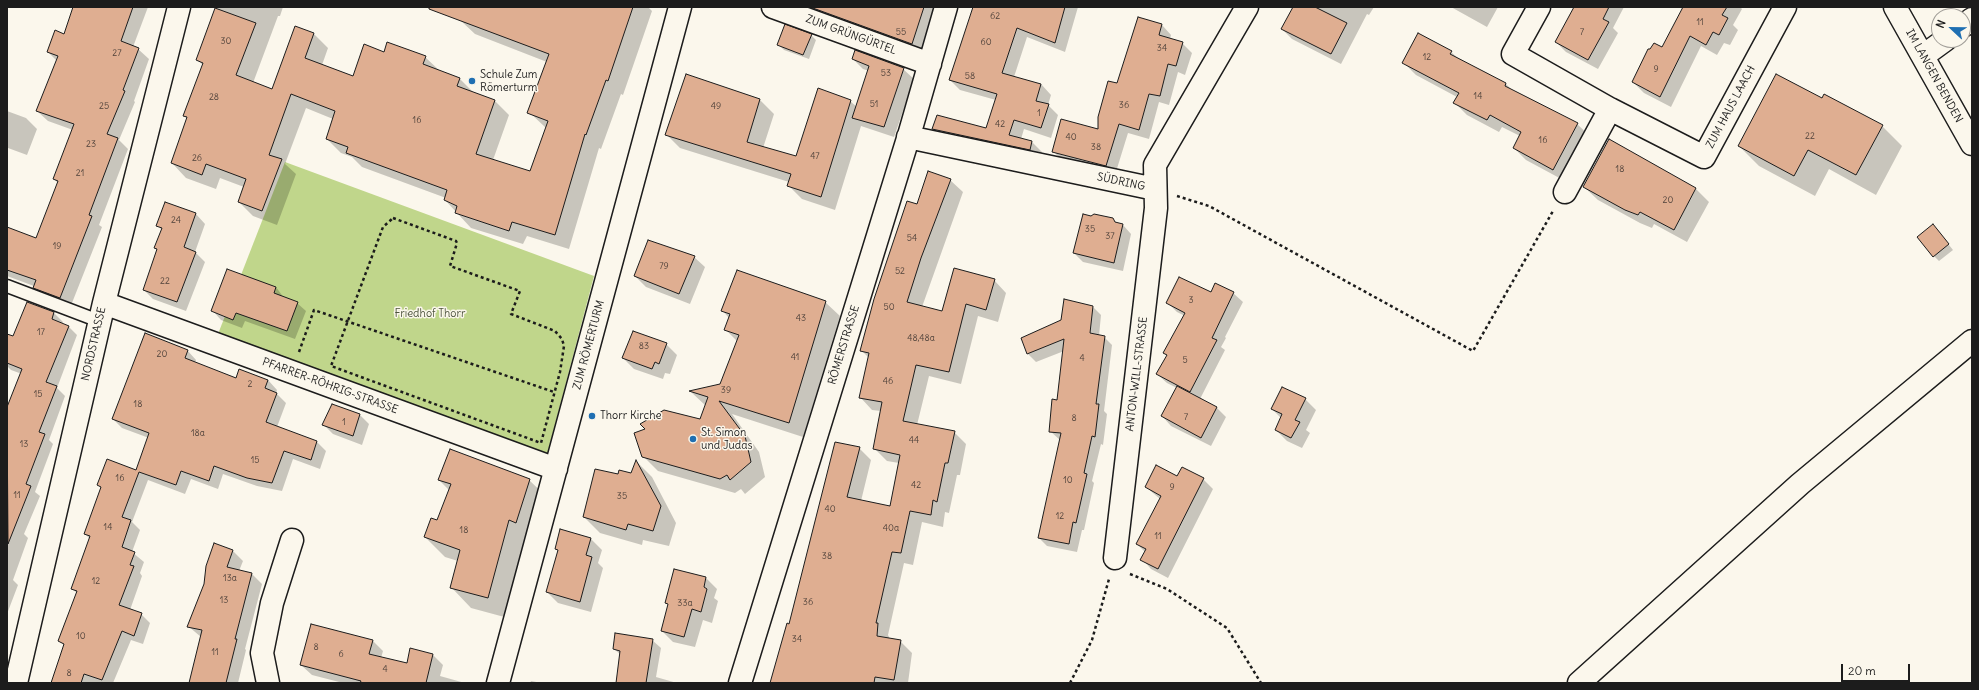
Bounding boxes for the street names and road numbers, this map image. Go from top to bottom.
street label: ZUM GRÜNGÜRTEL [804,12,898,58]
street label: IM LANGEN BENDEN [1903,27,1965,125]
street label: ZUM HAUS LAACH [1704,63,1758,151]
street label: SÜDRING [1096,170,1146,194]
street label: ZUM RÖMERTURM [571,299,607,391]
street label: RÖMERSTRASSE [826,304,862,386]
street label: NORDSTRASSE [79,306,109,382]
street label: ANTON-WILL-STRASSE [1123,316,1151,432]
street label: PFARRER-RÖHRIG-STRASSE [260,355,400,417]

